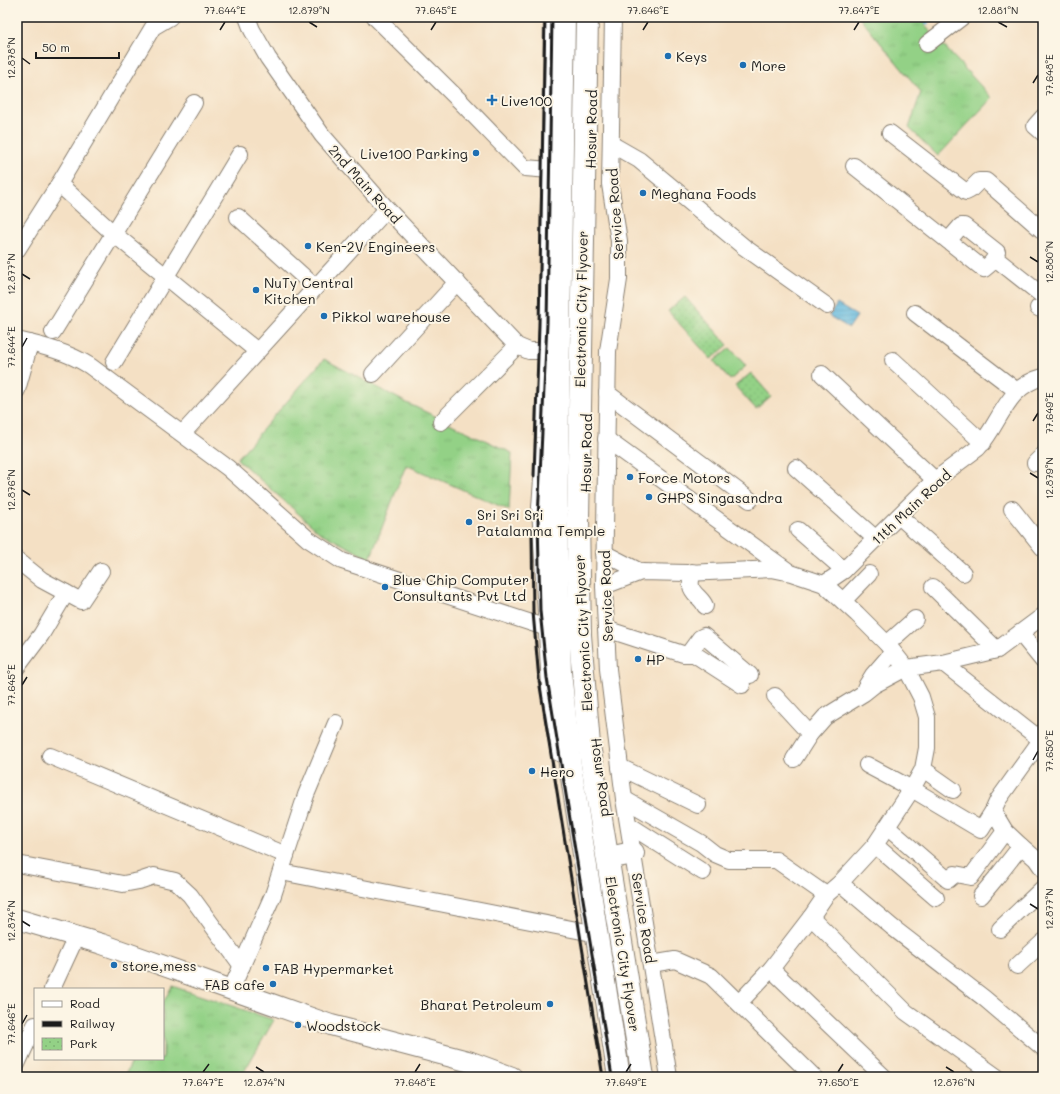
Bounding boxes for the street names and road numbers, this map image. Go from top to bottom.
street label: Hosur Road [581,89,601,169]
street label: 2nd Main Road [324,140,406,228]
street label: Service Road [602,168,628,260]
street label: Electronic City Flyover [570,230,592,388]
street label: Hosur Road [576,413,596,493]
street label: 11th Main Road [867,465,955,549]
street label: Service Road [595,550,617,642]
street label: Electronic City Flyover [569,554,597,712]
street label: Hosur Road [587,736,617,818]
street label: Service Road [627,871,661,965]
street label: Electronic City Flyover [601,875,645,1033]

